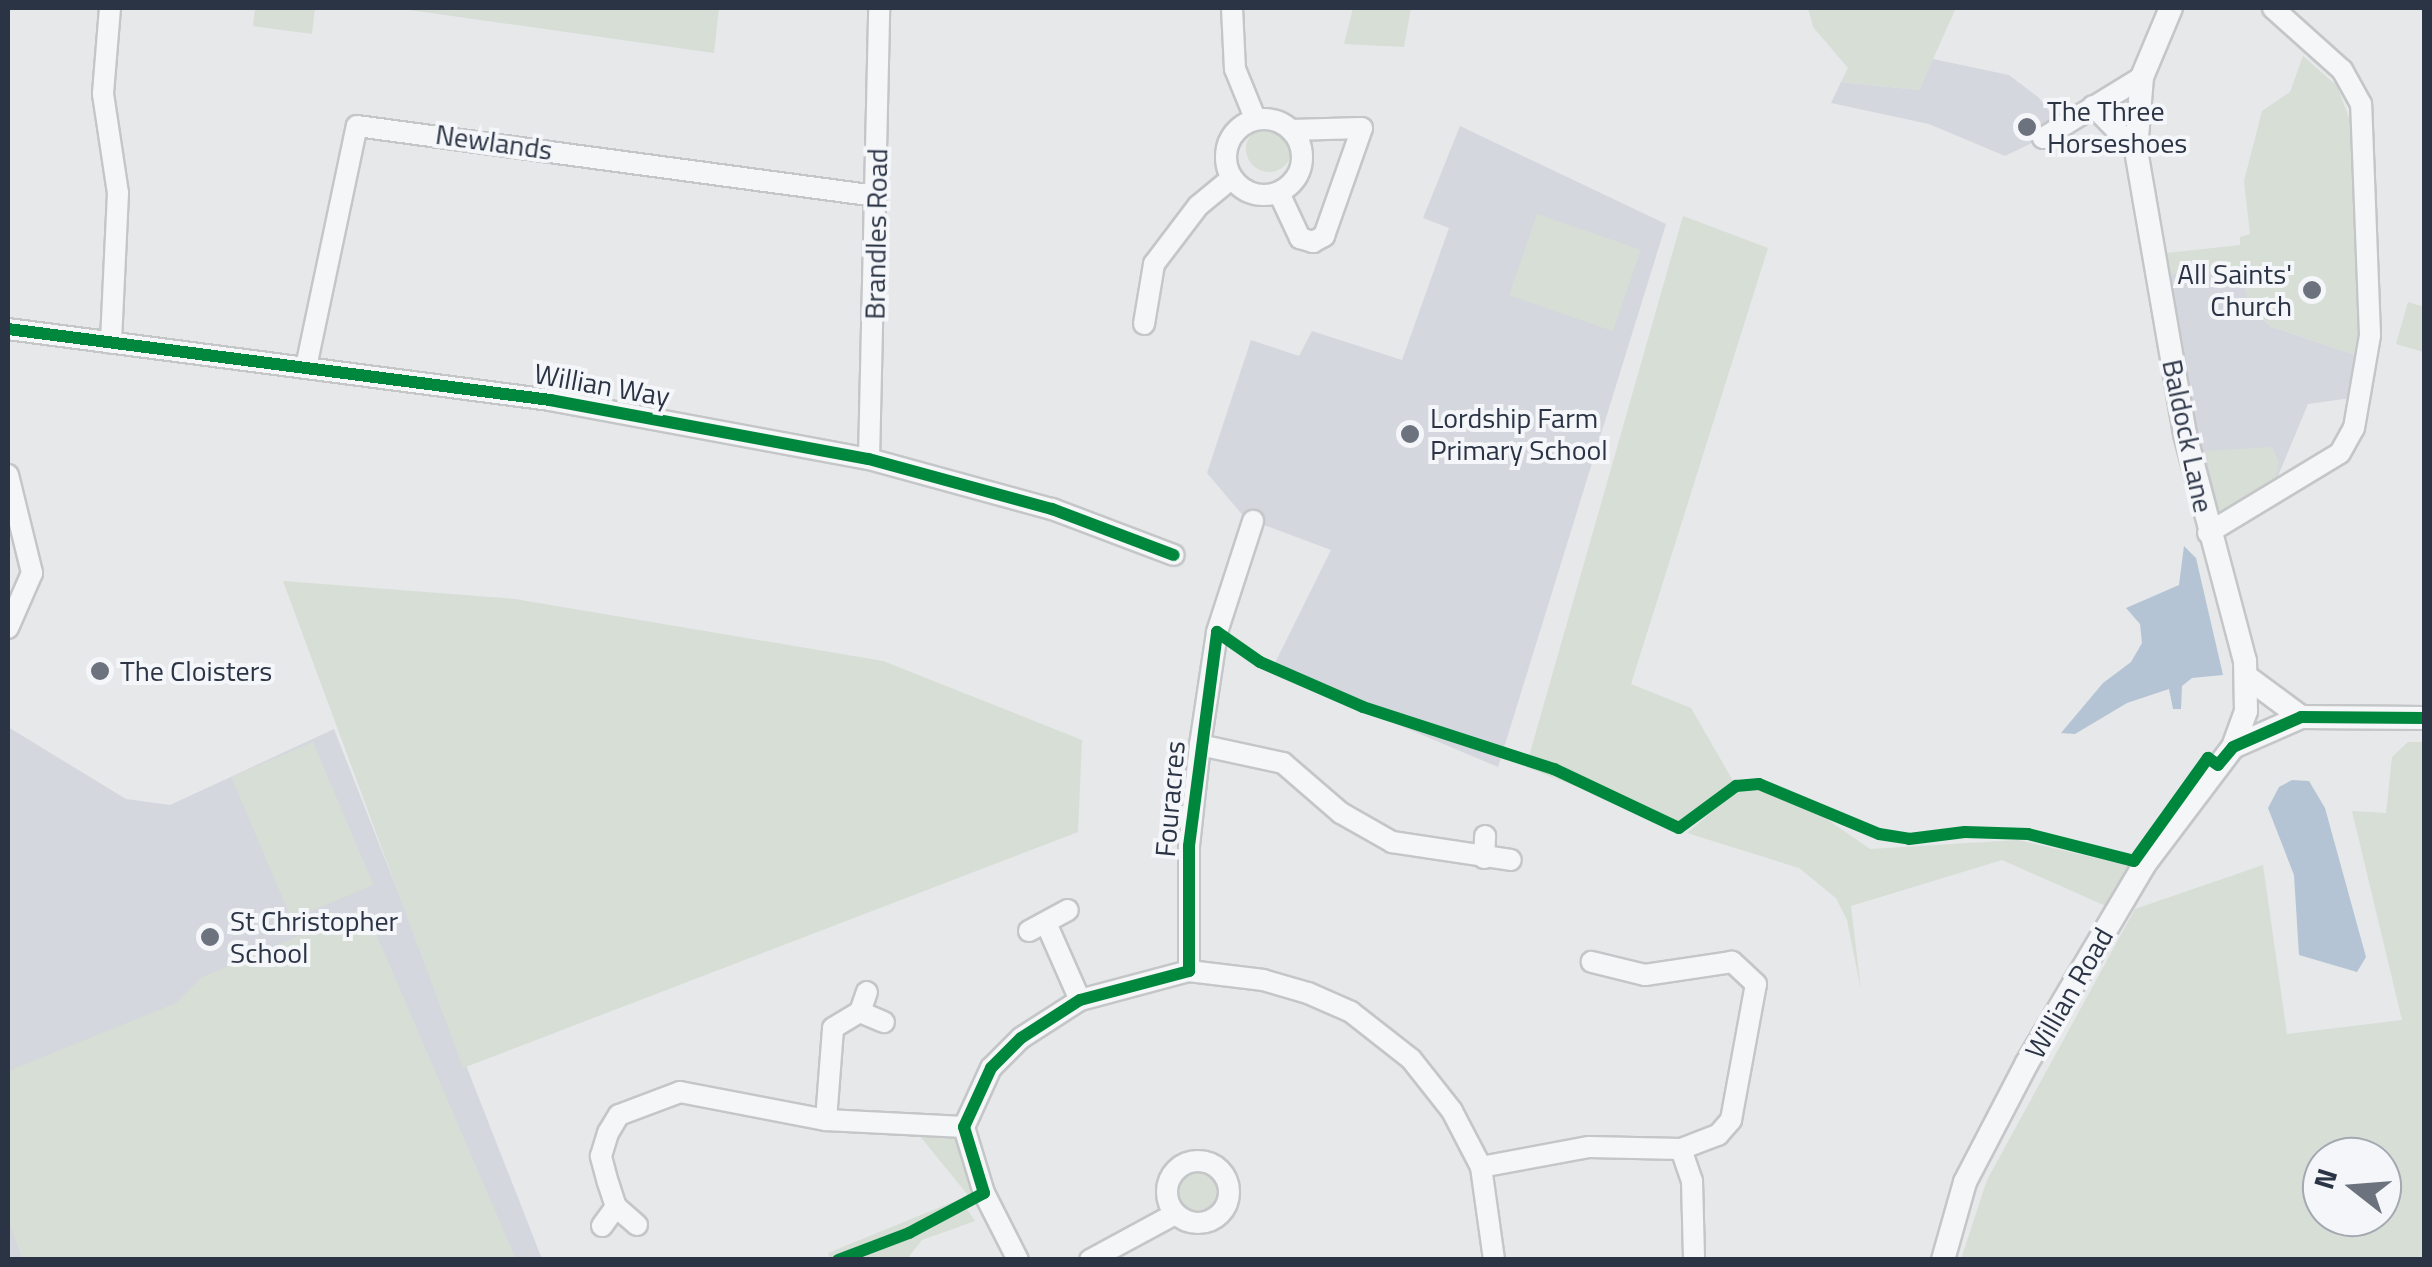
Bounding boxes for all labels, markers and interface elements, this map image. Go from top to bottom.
place label: The Three Horseshoes [2047,94,2187,160]
marker: The Three Horseshoes [2016,116,2038,138]
street label: Newlands [433,117,555,167]
street label: Brandles Road [858,148,894,320]
place label: All Saints' Church [2177,257,2292,323]
marker: All Saints' Church [2301,279,2323,301]
street label: Baldock Lane [2155,356,2221,516]
street label: Willian Way [532,357,672,413]
place label: Lordship Farm Primary School [1430,401,1608,467]
marker: Lordship Farm Primary School [1399,423,1421,445]
place label: The Cloisters [120,654,272,688]
marker: The Cloisters [89,660,111,682]
street label: Fouracres [1148,740,1192,858]
place label: St Christopher School [230,904,398,970]
street label: Willian Road [2018,921,2120,1065]
marker: St Christopher School [199,926,221,948]
north arrow [2302,1137,2402,1237]
text: N [2301,1163,2348,1194]

